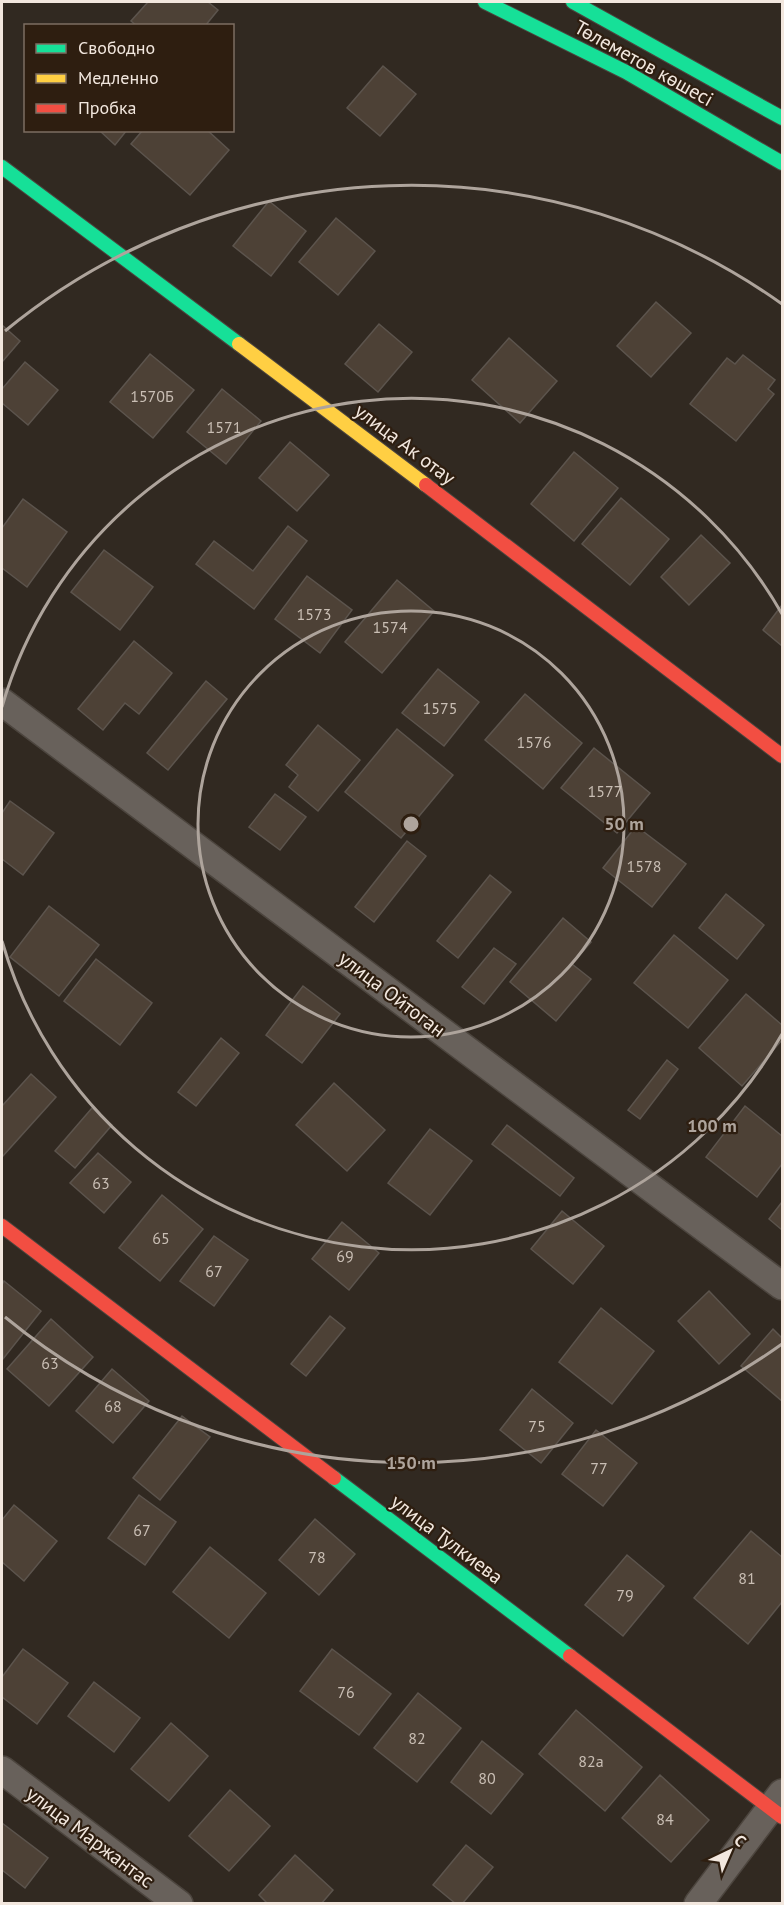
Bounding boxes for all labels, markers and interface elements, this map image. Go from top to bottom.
street label: Төлеметов көшесі [570,14,718,112]
legend [24,24,234,132]
text: Свободно [78,36,155,59]
text: Медленно [78,66,159,89]
text: Пробка [78,96,136,119]
house number: 1570Б [130,386,174,406]
street label: улица Ак отау [349,398,461,491]
house number: 1571 [207,417,241,437]
house number: 1573 [297,604,331,624]
house number: 1574 [373,617,408,637]
house number: 1575 [423,698,457,718]
house number: 1576 [517,732,551,752]
house number: 1577 [588,781,622,801]
text: 50 m [604,812,644,835]
centre of rings [401,814,421,834]
house number: 1578 [627,856,661,876]
street label: улица Ойтоган [333,945,451,1043]
text: 100 m [687,1114,737,1137]
house number: 63 [92,1173,110,1193]
house number: 65 [152,1228,170,1248]
house number: 69 [336,1246,354,1266]
house number: 67 [205,1261,223,1281]
house number: 63 [41,1353,59,1373]
house number: 68 [104,1396,122,1416]
house number: 75 [528,1416,546,1436]
text: 150 m [386,1451,436,1474]
house number: 77 [590,1458,608,1478]
street label: улица Тулкиева [386,1488,508,1590]
house number: 67 [133,1520,151,1540]
house number: 78 [308,1547,326,1567]
house number: 81 [738,1568,756,1588]
house number: 79 [616,1585,634,1605]
house number: 76 [337,1682,355,1702]
house number: 82 [408,1728,426,1748]
house number: 82а [578,1751,604,1771]
house number: 80 [478,1768,496,1788]
street label: улица Маржантас [21,1780,159,1894]
house number: 84 [656,1809,674,1829]
north arrow [700,1821,760,1881]
text: С [730,1830,751,1851]

